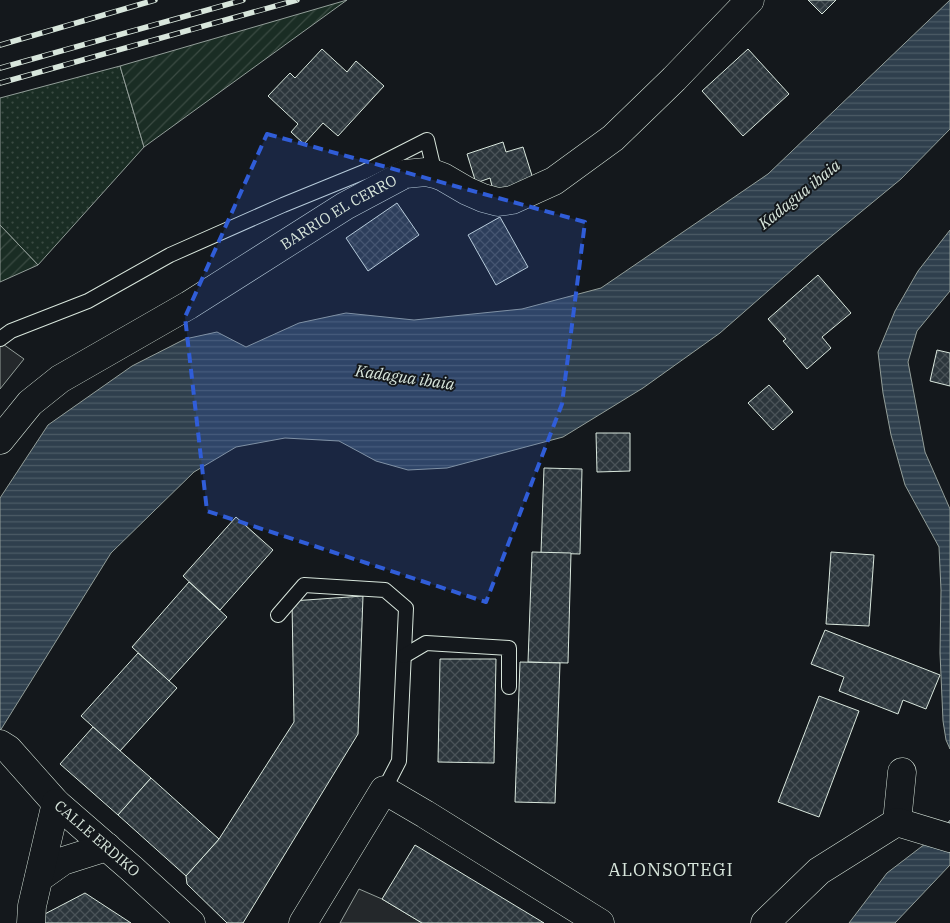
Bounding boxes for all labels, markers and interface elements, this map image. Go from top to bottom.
water label: Kadagua ibaia [753,155,844,234]
street label: BARRIO EL CERRO [277,170,400,254]
water label: Kadagua ibaia [353,360,456,394]
street label: CALLE ERDIKO [51,796,144,881]
district label: ALONSOTEGI [608,858,734,881]

